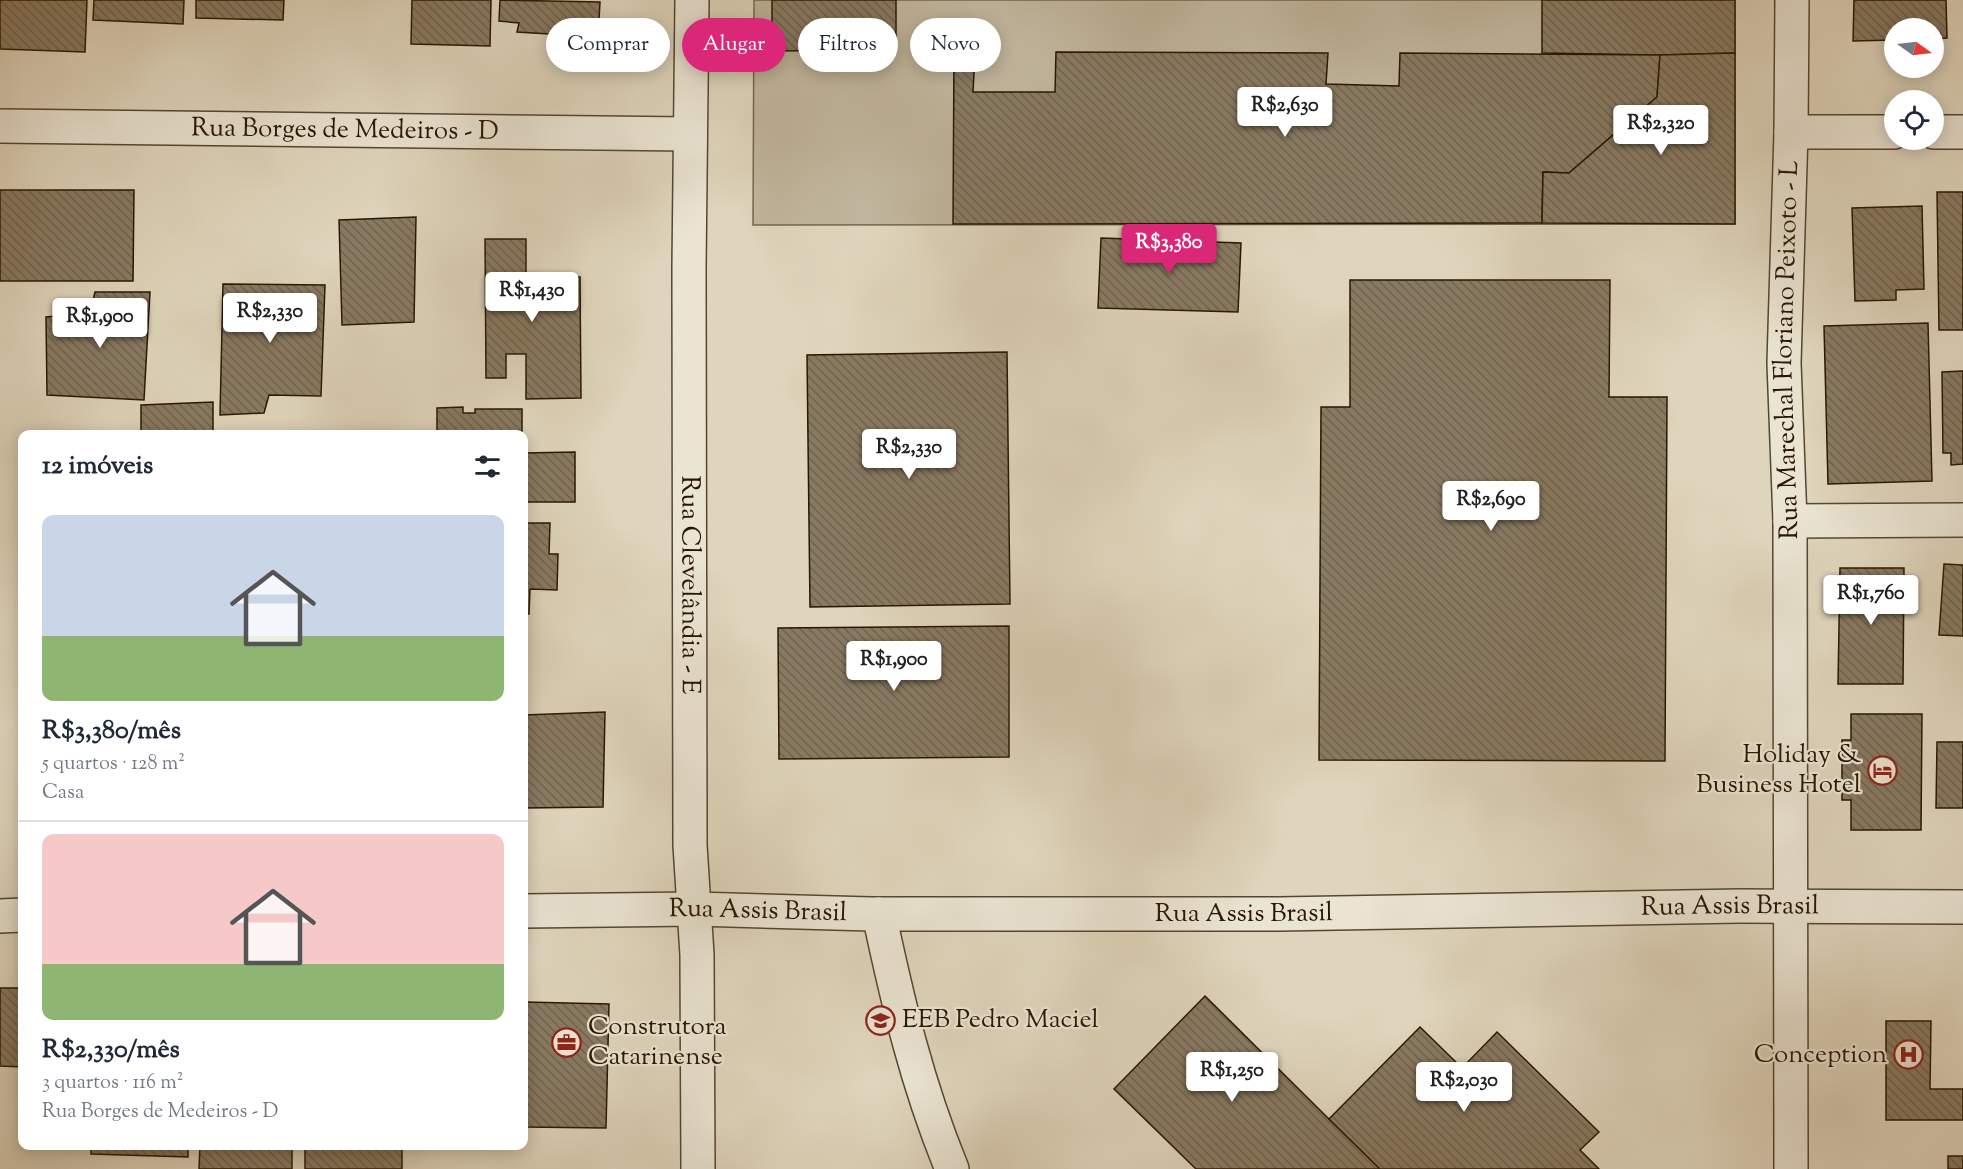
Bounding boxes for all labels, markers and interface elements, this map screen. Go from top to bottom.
chip: Comprar [546,18,670,72]
chip: Alugar [682,18,786,72]
chip: Filtros [798,18,898,72]
chip: Novo [910,18,1001,72]
north arrow [1884,18,1944,78]
map controls [1884,18,1944,150]
pin: R$2,630 [1230,87,1340,138]
button: locate [1884,90,1944,150]
text: R$2,630 [1251,92,1319,121]
pin: R$2,320 [1606,105,1716,156]
street label: Rua Borges de Medeiros - D [191,110,499,150]
text: R$2,320 [1627,110,1695,139]
street label: Rua Marechal Floriano Peixoto - L [1765,160,1809,540]
pin: R$3,380 [1114,224,1224,275]
text: R$3,380 [1136,229,1202,258]
pin: R$1,430 [477,272,587,323]
text: R$1,430 [499,277,565,306]
pin: R$2,330 [215,293,325,344]
pin: R$1,900 [45,298,155,349]
text: R$2,330 [237,298,303,327]
text: R$1,900 [66,303,134,332]
pin: R$2,330 [854,429,964,480]
text: R$2,330 [876,434,942,463]
text: 12 imóveis [42,448,153,485]
icon: filters [471,450,504,483]
street label: Rua Clevelândia - E [671,475,708,695]
pin: R$2,690 [1436,481,1546,532]
text: R$2,690 [1456,486,1526,515]
icon: home [219,554,327,662]
pin: R$1,760 [1816,575,1926,626]
text: R$1,760 [1837,580,1905,609]
pin: R$1,900 [839,641,949,692]
text: R$1,900 [860,646,928,675]
text: R$3,380/mês [42,713,181,750]
place label: Holiday & Business Hotel [1696,737,1861,804]
text: 5 quartos · 128 m² [42,750,185,779]
hotel icon: Holiday & Business Hotel [1866,754,1898,786]
text: Casa [42,779,84,808]
icon: home [219,873,327,981]
street label: Rua Assis Brasil [1640,888,1819,926]
street label: Rua Assis Brasil [669,890,848,932]
street label: Rua Assis Brasil [1155,895,1333,933]
place label: EEB Pedro Maciel [902,1002,1099,1039]
school or university icon: EEB Pedro Maciel [865,1004,897,1036]
place label: Construtora Catarinense [588,1009,727,1076]
office icon: Construtora Catarinense [551,1026,583,1058]
text: R$2,330/mês [42,1032,180,1069]
place label: Conception [1754,1037,1887,1074]
hospital icon: Conception [1892,1039,1924,1071]
pin: R$1,250 [1177,1052,1287,1103]
text: R$1,250 [1200,1057,1264,1086]
pin: R$2,030 [1409,1062,1519,1113]
text: R$2,030 [1430,1067,1498,1096]
text: 3 quartos · 116 m² [42,1069,184,1098]
text: Rua Borges de Medeiros - D [42,1098,278,1127]

